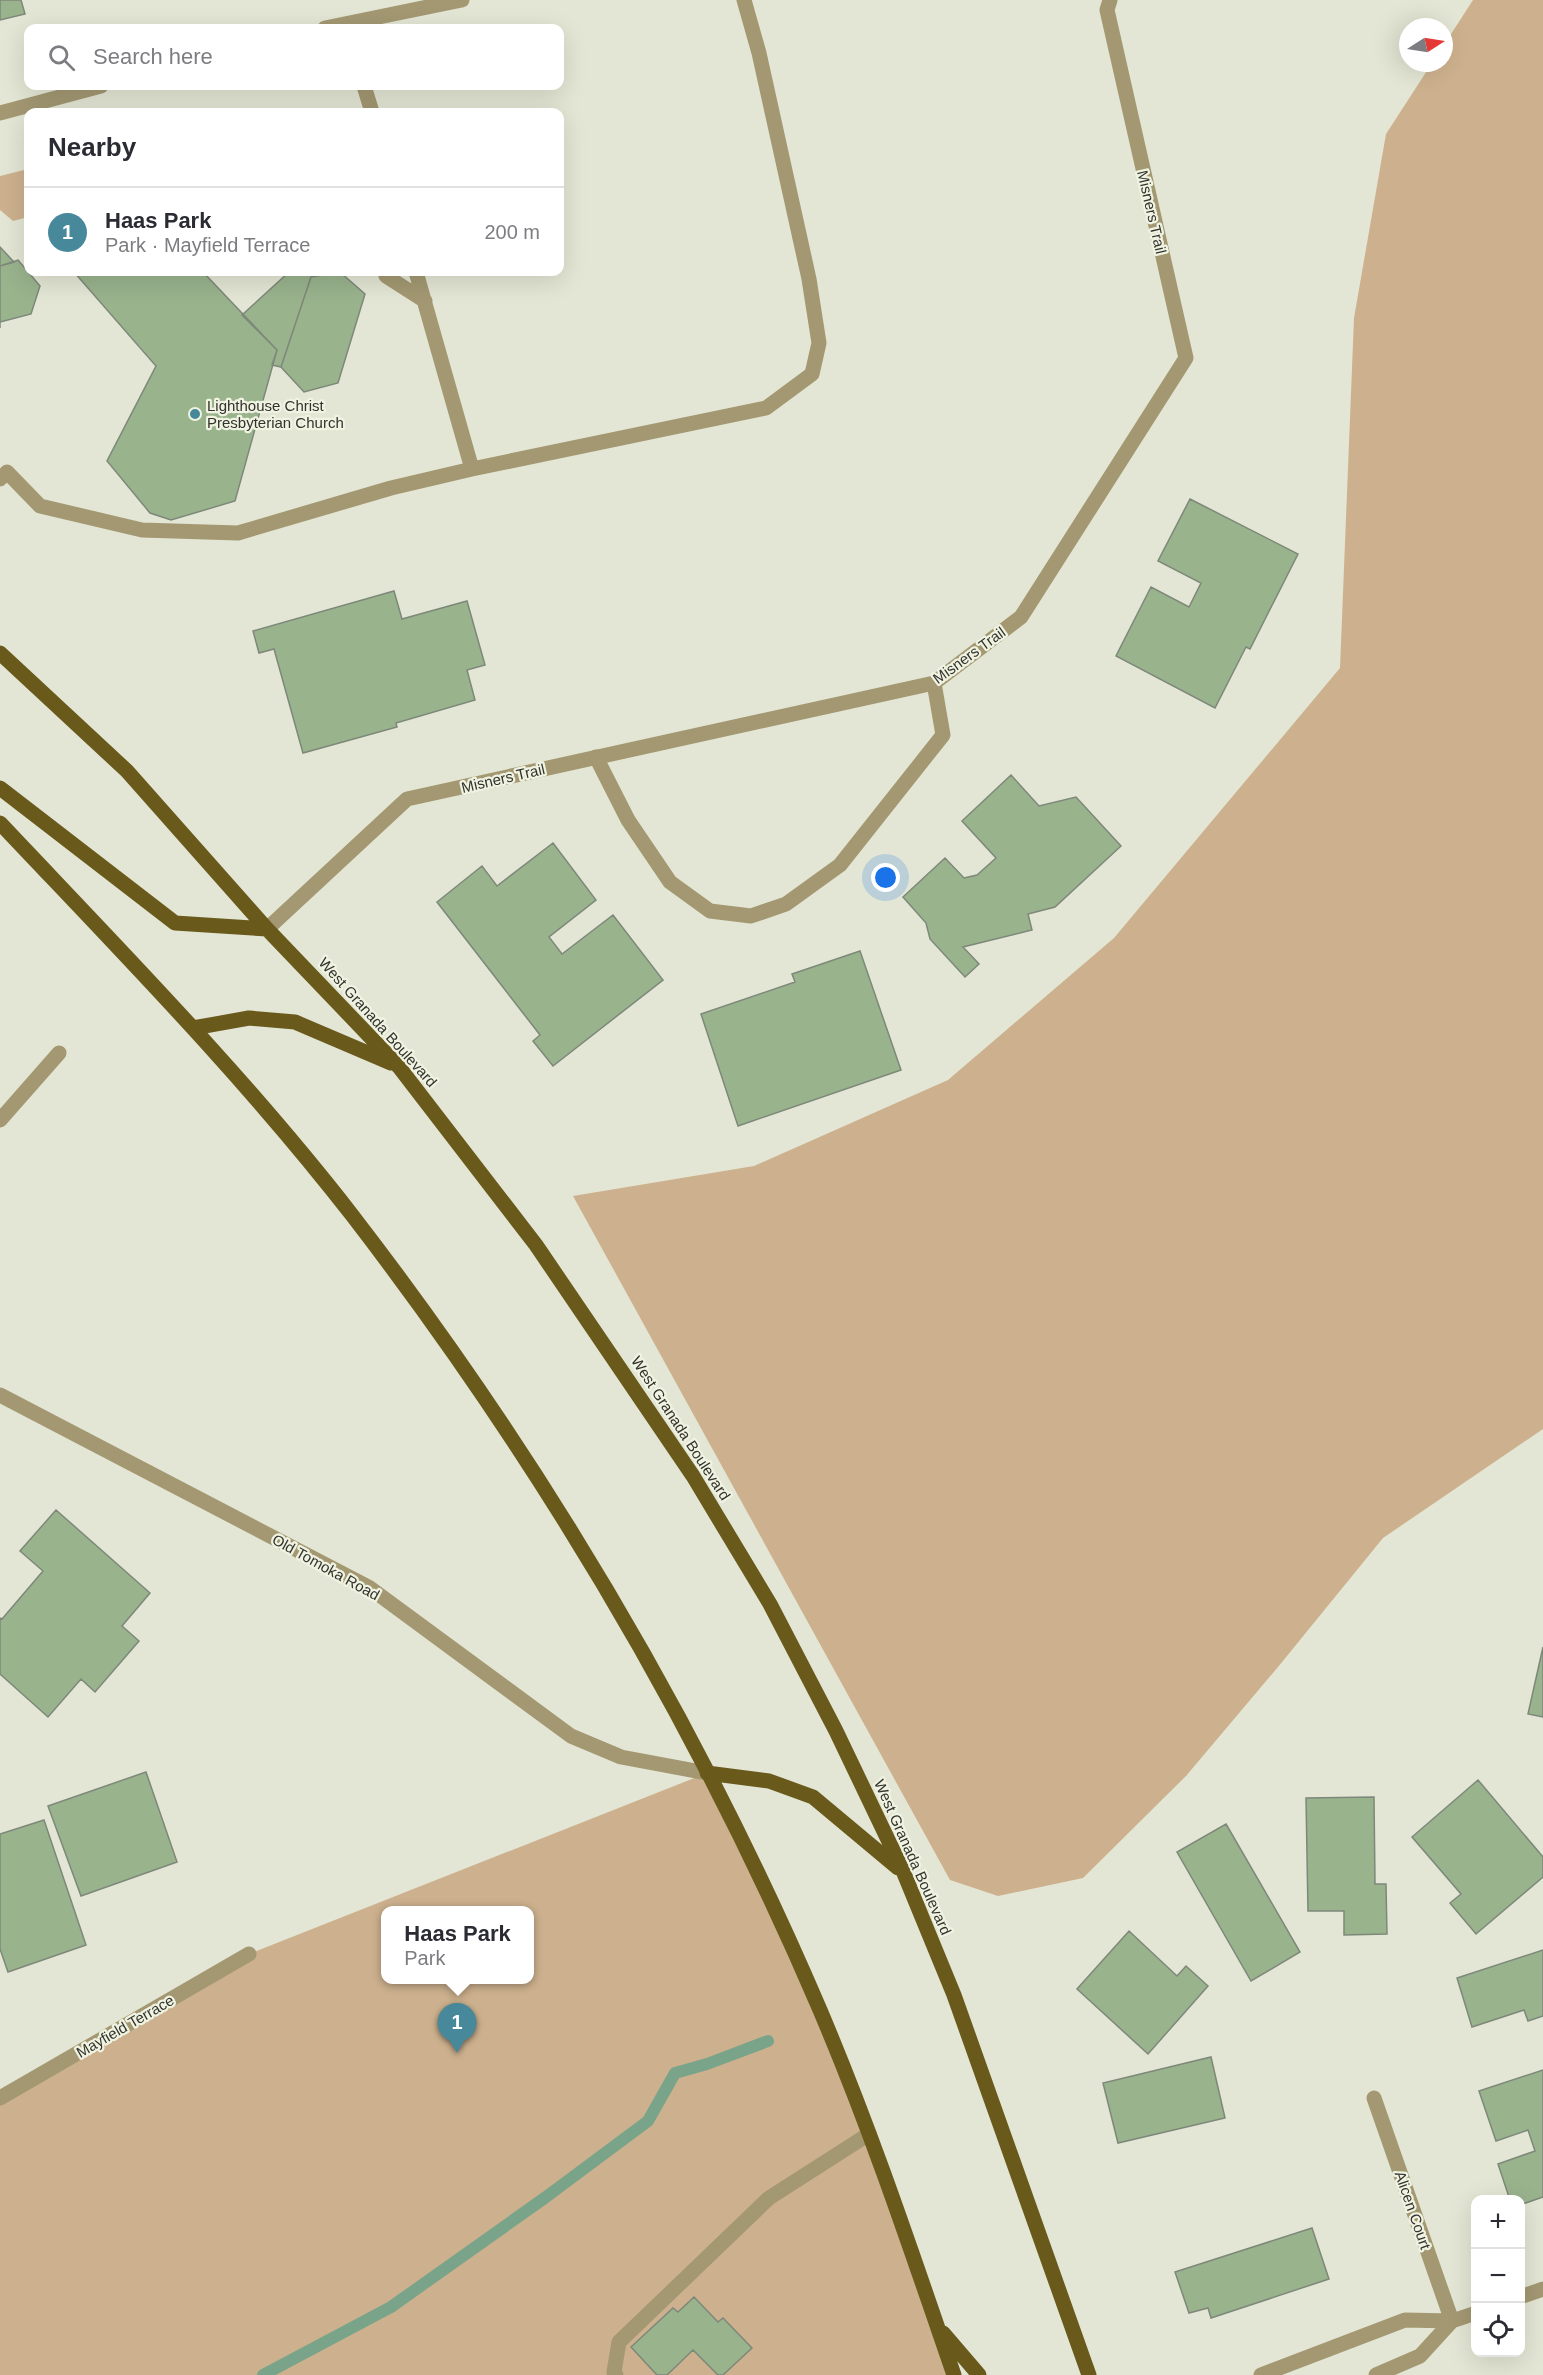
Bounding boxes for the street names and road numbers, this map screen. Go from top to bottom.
street label: Misners Trail [1134,169,1170,255]
street label: Misners Trail [930,623,1008,687]
street label: Misners Trail [460,760,546,796]
street label: West Granada Boulevard [315,954,441,1090]
street label: West Granada Boulevard [628,1353,734,1503]
street label: Old Tomoka Road [269,1531,383,1603]
street label: West Granada Boulevard [871,1777,955,1937]
street label: Mayfield Terrace [73,1991,177,2061]
street label: Alicen Court [1392,2169,1435,2252]

